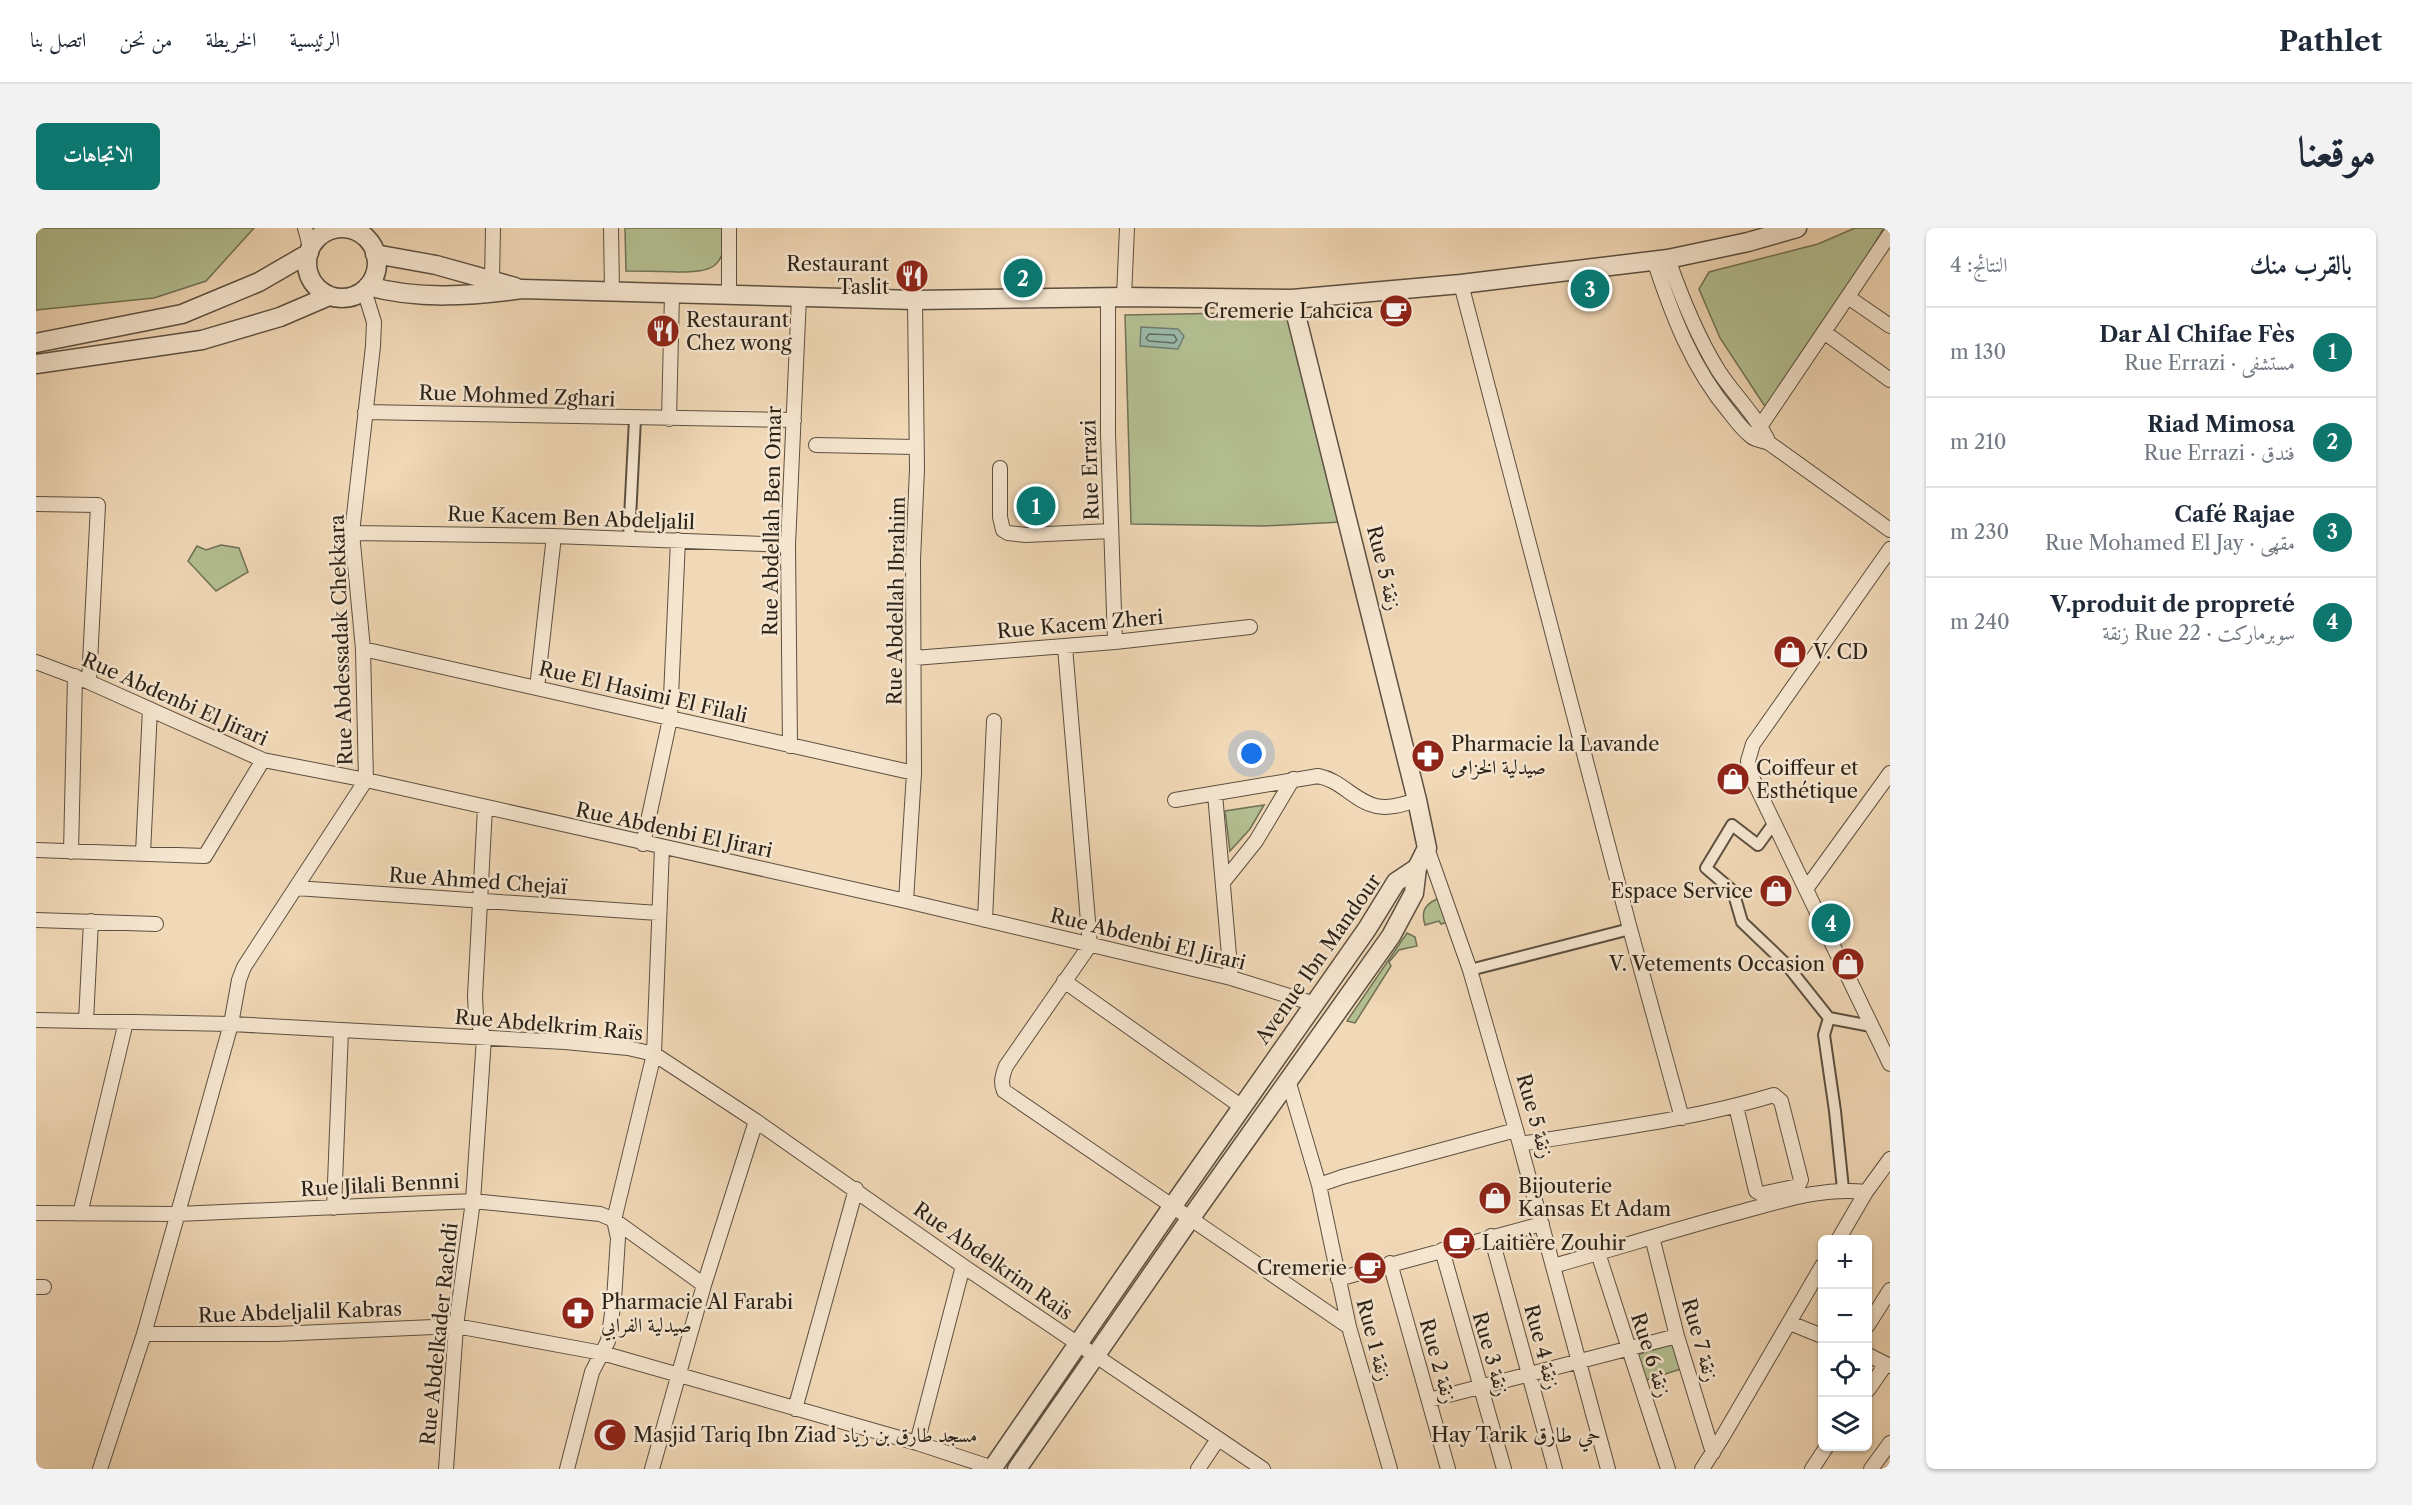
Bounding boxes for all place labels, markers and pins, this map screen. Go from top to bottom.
place label: Restaurant Taslit [786,252,889,299]
pin: 2 [1004,256,1042,300]
restaurant icon: Restaurant Taslit [894,258,930,294]
pin: 3 [1570,266,1610,312]
cafe icon: Cremerie Lahcica [1378,293,1414,329]
place label: Cremerie Lahcica [1204,299,1373,323]
place label: Restaurant Chez wong [686,308,792,355]
restaurant icon: Restaurant Chez wong [645,313,681,349]
pin: 1 [1016,484,1056,528]
shop icon: V. CD [1772,634,1808,670]
place label: V. CD [1812,640,1868,664]
place label: Pharmacie la Lavande صيدلية الخزامى [1451,732,1659,780]
pharmacy icon: Pharmacie la Lavande صيدلية الخزامى [1410,738,1446,774]
place label: Coiffeur et Esthétique [1756,756,1858,803]
shop icon: Coiffeur et Esthétique [1715,761,1751,797]
shop icon: Espace Service [1758,873,1794,909]
place label: Espace Service [1610,879,1753,903]
pin: 4 [1812,900,1850,946]
shop icon: V. Vetements Occasion [1830,946,1866,982]
place label: V. Vetements Occasion [1608,952,1825,976]
place label: Bijouterie Kansas Et Adam [1518,1174,1672,1221]
shop icon: Bijouterie Kansas Et Adam [1477,1180,1513,1216]
cafe icon: Laitière Zouhir [1441,1225,1477,1261]
place label: Laitière Zouhir [1482,1231,1626,1255]
cafe icon: Cremerie [1352,1250,1388,1286]
place label: Cremerie [1257,1256,1347,1280]
place label: Pharmacie Al Farabi صيدلية الفرابي [601,1290,793,1341]
pharmacy icon: Pharmacie Al Farabi صيدلية الفرابي [560,1295,596,1331]
mosque icon: Masjid Tariq Ibn Ziad مسجد طارق بن زياد [592,1417,628,1453]
place label: Masjid Tariq Ibn Ziad مسجد طارق بن زياد [633,1423,977,1448]

